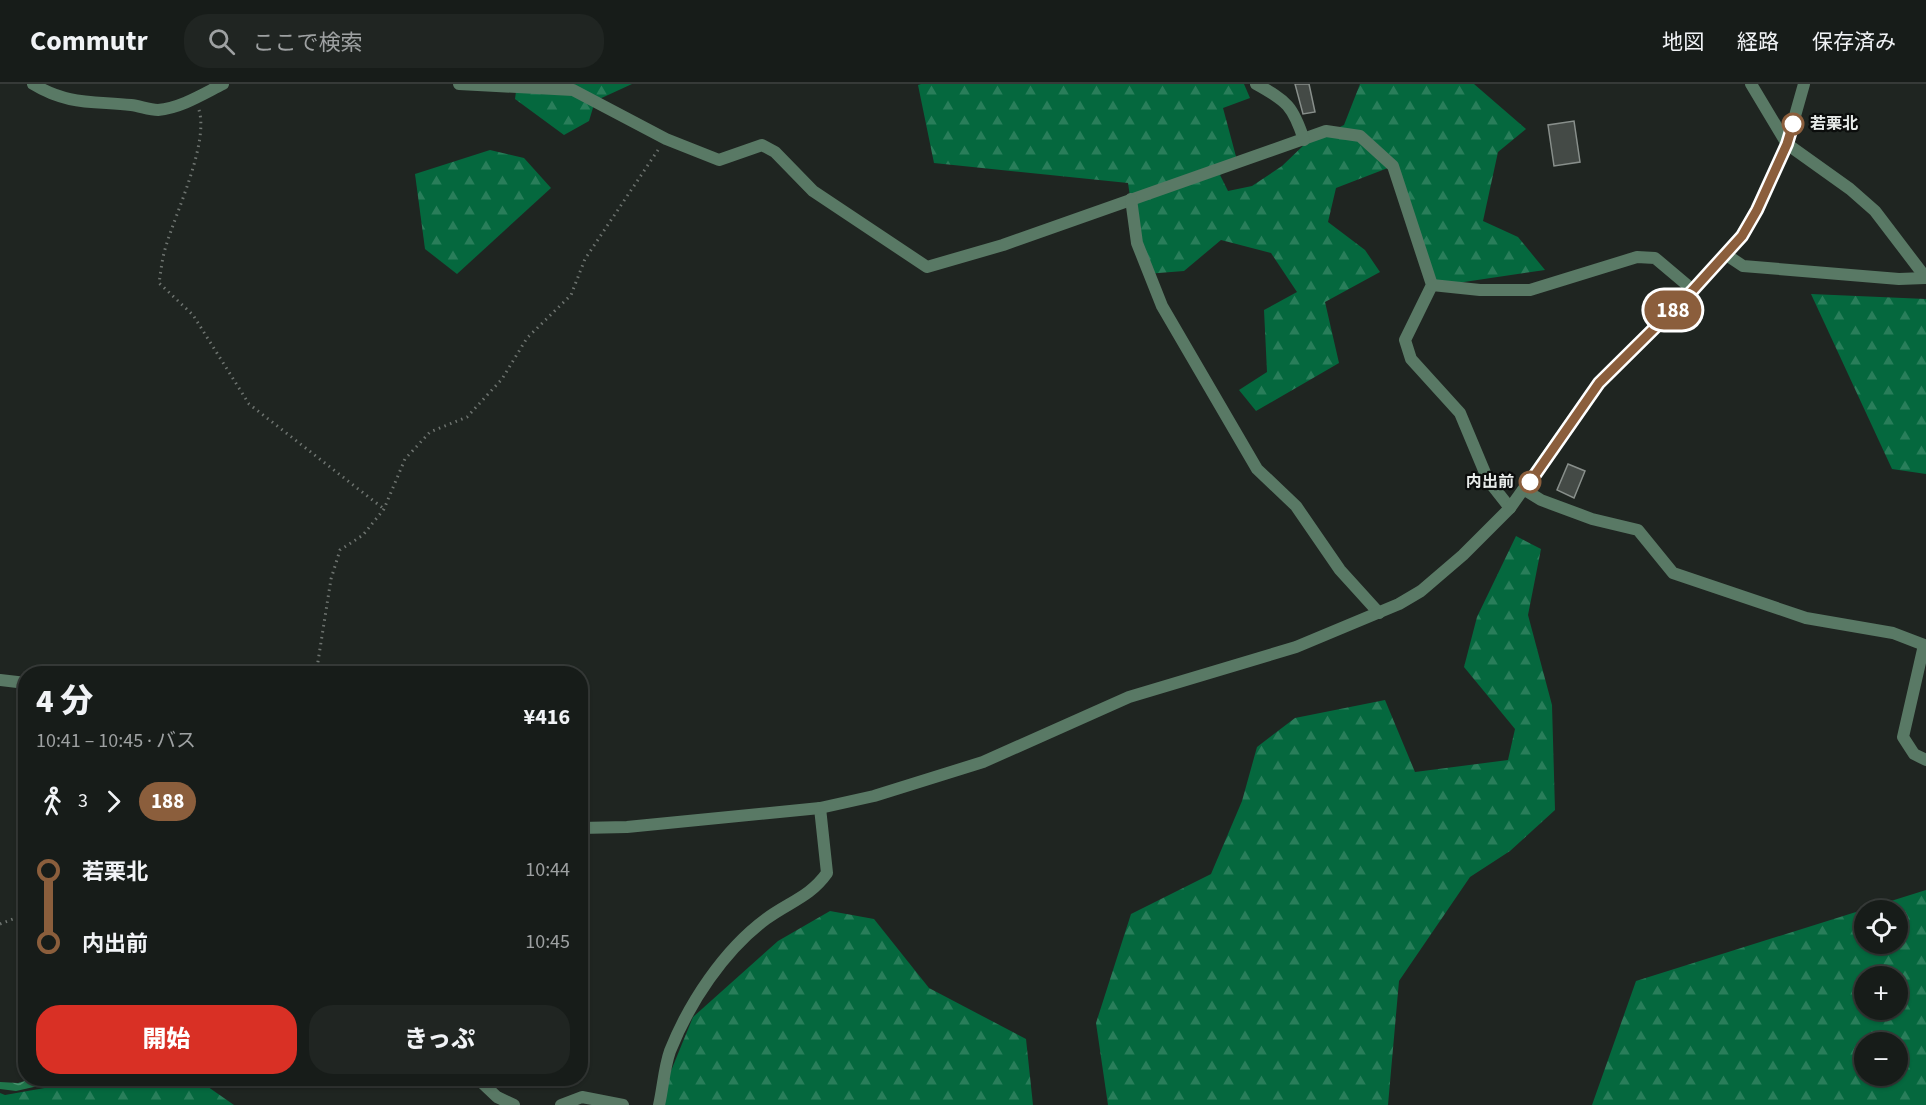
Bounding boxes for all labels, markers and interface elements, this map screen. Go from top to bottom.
search box [184,14,604,68]
text: Commutr [30,21,148,61]
icon: search [205,25,238,58]
text: ここで検索 [253,27,363,59]
text: 地図 [1662,27,1704,57]
text: 経路 [1737,27,1779,57]
text: 保存済み [1812,27,1896,57]
marker: 若栗北 [1782,113,1804,135]
place label: 若栗北 [1810,113,1858,135]
line badge: 188 [1638,290,1708,330]
text: 188 [1656,295,1690,325]
place label: 内出前 [1466,471,1514,493]
marker: 内出前 [1519,471,1541,493]
text: 4 分 [36,678,93,725]
text: ¥416 [524,701,570,733]
text: 10:41 – 10:45 · バス [36,727,196,755]
icon: walk [36,785,69,818]
icon: forward [97,785,130,818]
text: 188 [151,786,184,816]
text: 3 [78,787,88,815]
text: 若栗北 [82,856,148,888]
text: 10:44 [525,856,570,884]
map controls [1854,900,1908,1086]
button: locate [1854,900,1908,954]
text: 内出前 [82,928,148,960]
text: 10:45 [525,928,570,956]
button: + [1854,966,1908,1020]
button: 開始 [36,1005,297,1074]
button: きっぷ [309,1005,570,1074]
button: − [1854,1032,1908,1086]

